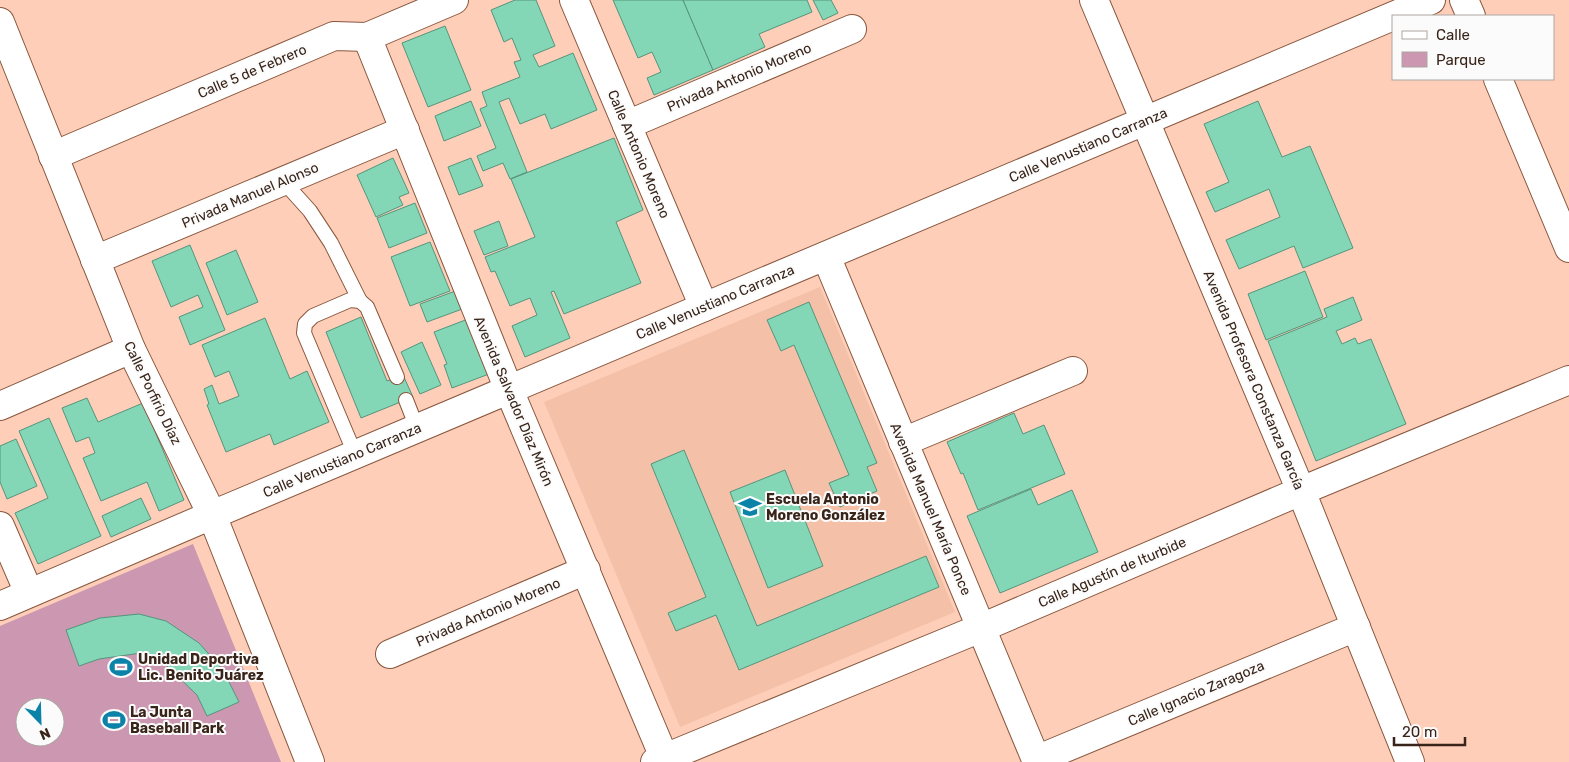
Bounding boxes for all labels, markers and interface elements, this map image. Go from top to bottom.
legend [1392,15,1554,80]
text: Calle [1436,26,1470,44]
street label: Privada Antonio Moreno [664,39,814,116]
street label: Calle 5 de Febrero [195,41,309,102]
text: Parque [1436,51,1486,69]
street label: Calle Antonio Moreno [604,87,673,221]
street label: Calle Venustiano Carranza [1007,104,1170,187]
street label: Privada Manuel Alonso [179,159,321,232]
street label: Calle Venustiano Carranza [634,261,797,344]
street label: Avenida Profesora Constanza García [1199,268,1308,492]
street label: Avenida Salvador Díaz Mirón [470,314,557,489]
street label: Calle Porfirio Díaz [120,339,185,448]
street label: Calle Venustiano Carranza [261,419,424,502]
street label: Avenida Manuel María Ponce [886,420,975,598]
place label: Escuela Antonio Moreno González [766,491,885,524]
school or university icon: Escuela Antonio Moreno González [737,494,763,520]
street label: Calle Agustín de Iturbide [1036,533,1189,611]
street label: Privada Antonio Moreno [413,574,563,651]
place label: Unidad Deportiva Lic. Benito Juárez [138,651,264,684]
sports icon: Unidad Deportiva Lic. Benito Juárez [108,654,134,680]
street label: Calle Ignacio Zaragoza [1126,657,1267,730]
north arrow [15,697,65,747]
place label: La Junta Baseball Park [130,704,225,737]
sports icon: La Junta Baseball Park [101,707,127,733]
scale bar [1394,714,1465,746]
text: 20 m [1402,723,1437,741]
text: N [37,724,53,743]

